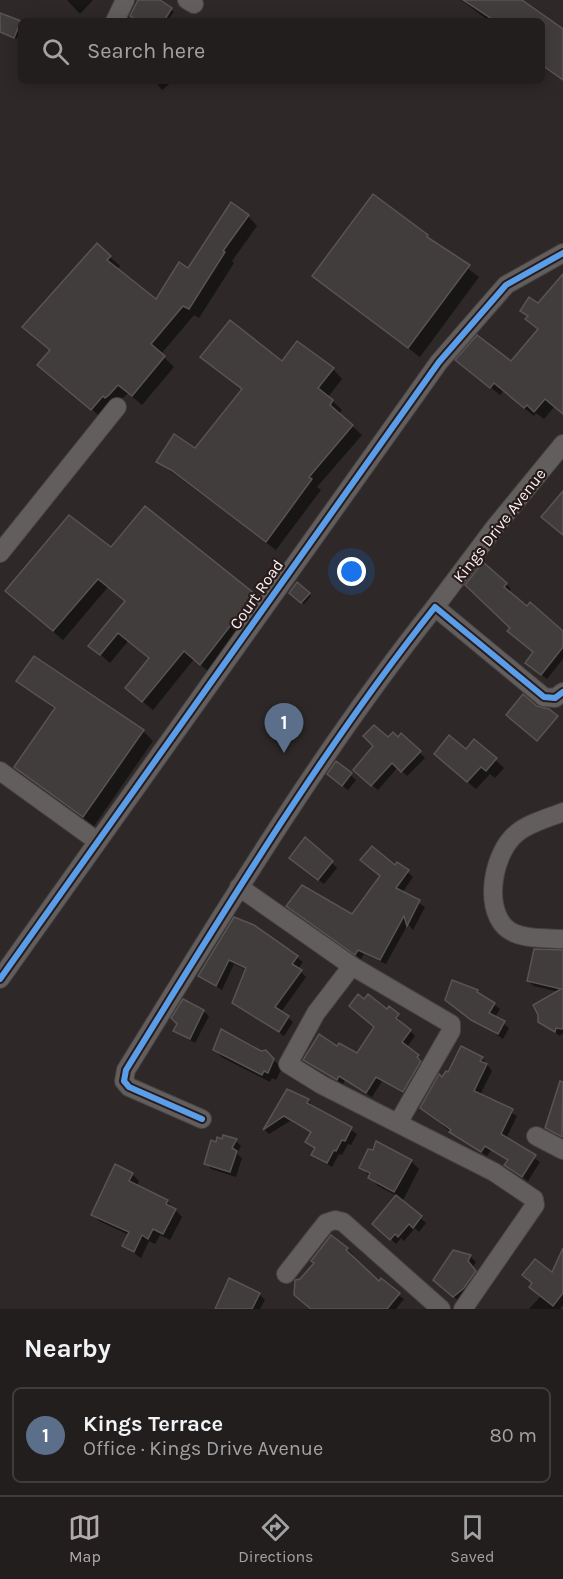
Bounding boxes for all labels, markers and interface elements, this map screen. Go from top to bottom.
search box [18,18,545,84]
icon: search [39,35,72,68]
text: Search here [87,38,205,64]
street label: Kings Drive Avenue [449,465,550,586]
street label: Court Road [225,556,287,633]
your location [337,557,366,586]
pin: 1 [264,704,304,753]
text: Nearby [24,1333,111,1364]
text: Kings Terrace [83,1411,223,1437]
text: 1 [42,1424,49,1447]
text: 80 m [489,1424,537,1447]
text: Office · Kings Drive Avenue [83,1437,323,1460]
tab: Map [68,1511,101,1566]
tab: Directions [238,1511,313,1566]
tab: Saved [450,1511,495,1566]

